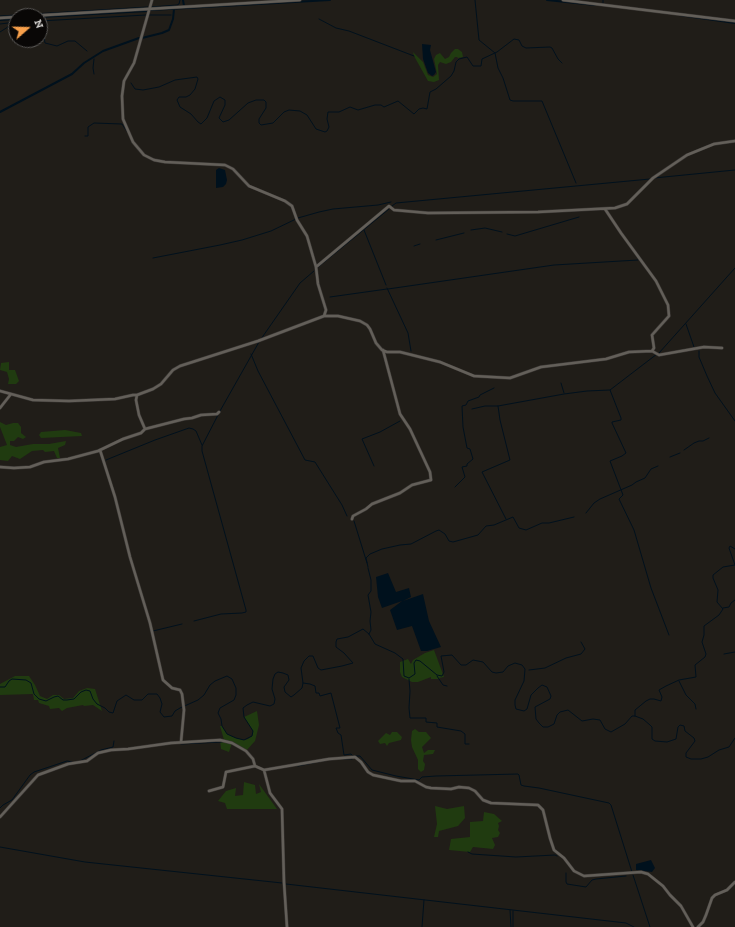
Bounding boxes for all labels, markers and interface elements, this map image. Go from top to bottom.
north arrow [8,8,48,48]
text: N [31,18,46,30]

